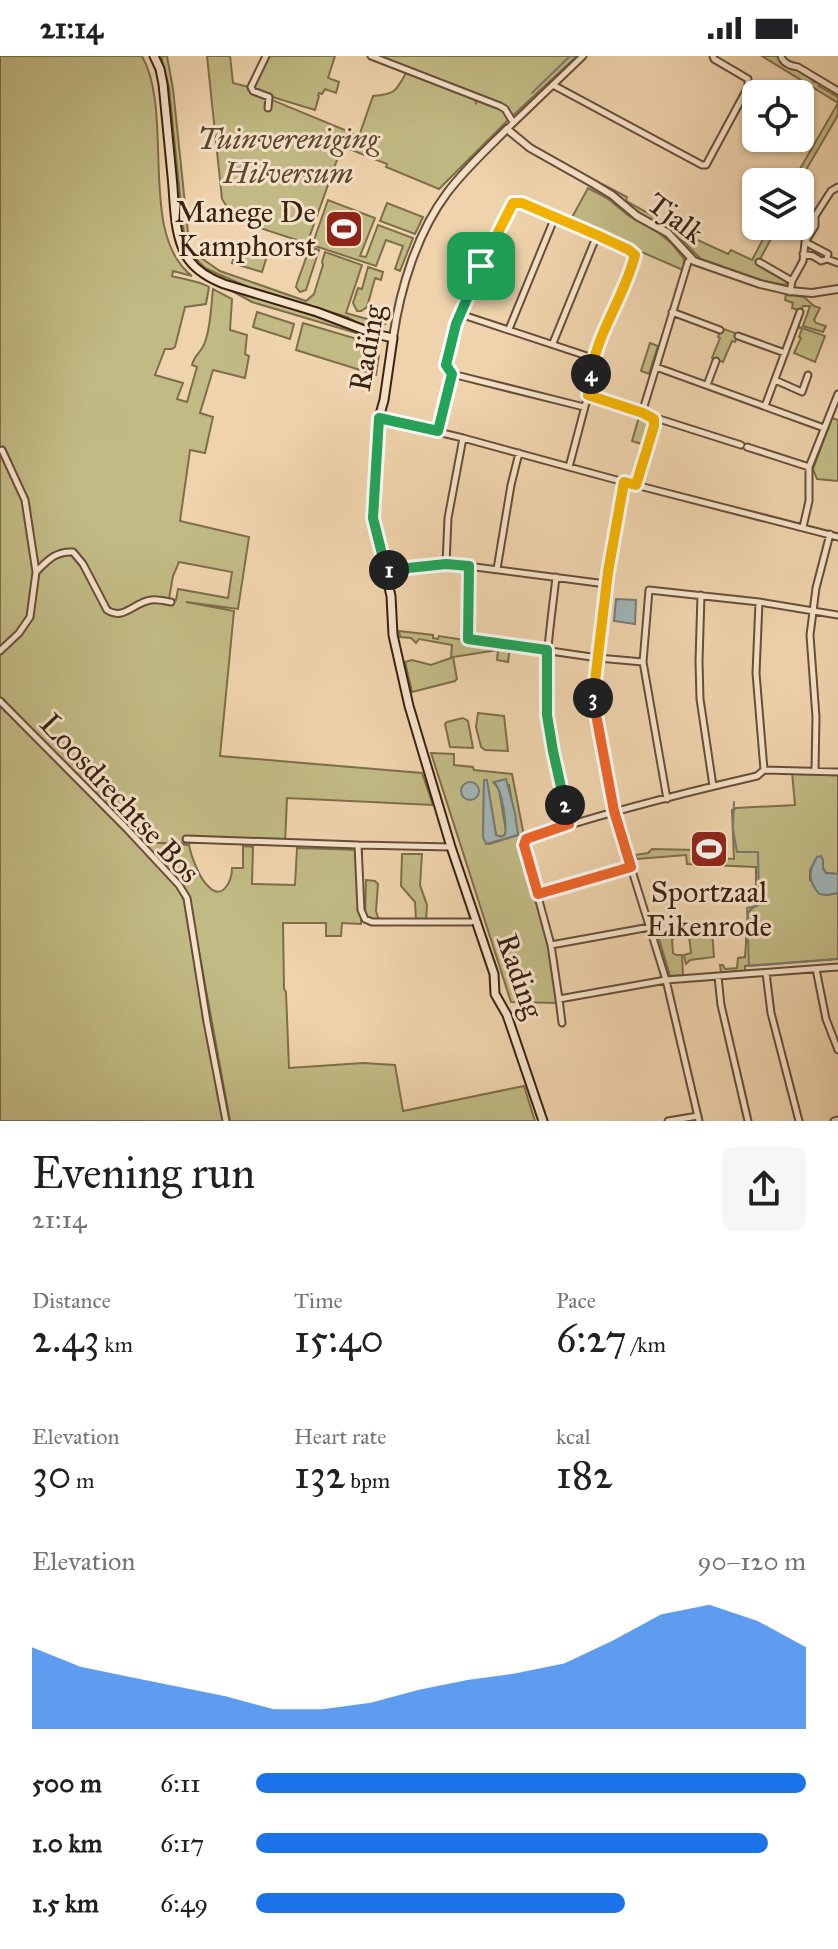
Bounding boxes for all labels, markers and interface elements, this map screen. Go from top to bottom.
text: 21:14 [40,10,103,46]
map controls [742,80,814,240]
button: locate [742,80,814,152]
park label: Tuinvereniging Hilversum [197,121,380,191]
button: layers [742,168,814,240]
street label: Tjalk [640,185,712,251]
place label: Manege De Kamphorst [175,194,316,264]
sports icon: Manege De Kamphorst [323,208,365,250]
pin [447,232,515,300]
icon: arrive [459,244,503,288]
street label: Rading [342,301,392,394]
pin: 4 [571,354,611,394]
text: 4 [585,360,597,387]
pin: 1 [369,550,409,590]
text: 1 [385,556,393,583]
pin: 3 [573,678,613,718]
text: 3 [589,684,597,711]
street label: Loosdrechtse Bos [32,706,208,890]
pin: 2 [545,785,585,825]
text: 2 [560,791,570,818]
sports icon: Sportzaal Eikenrode [688,828,730,870]
place label: Sportzaal Eikenrode [646,874,772,944]
street label: Rading [489,929,552,1024]
text: Evening run [32,1146,255,1200]
button: share [722,1147,806,1231]
text: 21:14 [32,1203,86,1235]
text: Distance [32,1287,111,1314]
text: Time [294,1287,343,1314]
text: Pace [556,1287,596,1314]
text: 2.43 [32,1314,100,1363]
text: 15:40 [294,1314,384,1363]
text: 6:27 [556,1314,627,1363]
text: km [100,1331,133,1358]
text: /km [627,1331,666,1358]
text: Elevation [32,1423,119,1450]
text: Heart rate [294,1423,387,1450]
text: kcal [556,1423,591,1450]
text: 30 [32,1450,71,1499]
text: 132 [294,1450,346,1499]
text: 182 [556,1450,613,1499]
text: m [71,1467,95,1494]
text: bpm [346,1467,390,1494]
text: Elevation [32,1545,135,1577]
text: 90–120 m [698,1545,806,1577]
text: 500 m [32,1767,102,1799]
text: 6:11 [160,1767,200,1799]
text: 1.0 km [32,1827,102,1859]
text: 6:17 [160,1827,204,1859]
text: 1.5 km [32,1887,99,1919]
text: 6:49 [160,1887,208,1919]

